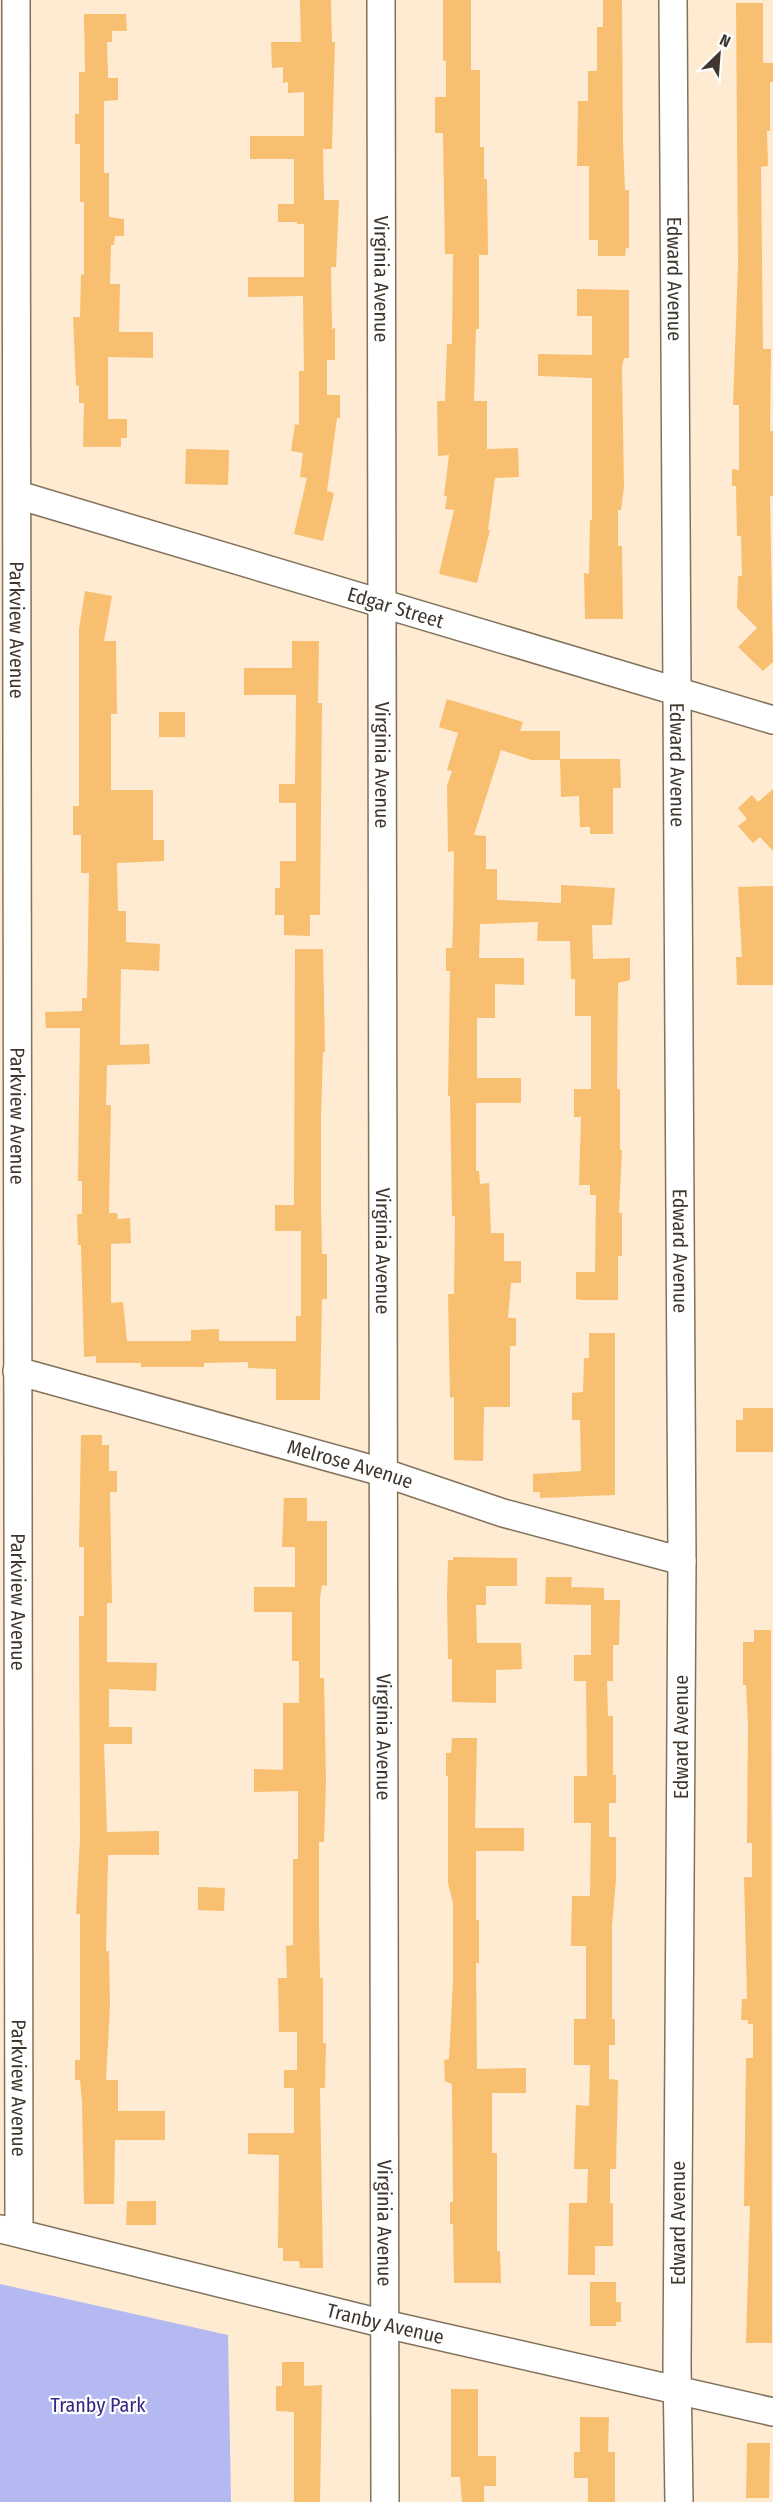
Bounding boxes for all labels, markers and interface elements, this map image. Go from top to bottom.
north arrow [689,24,749,84]
text: N [717,30,733,51]
street label: Virginia Avenue [369,216,394,342]
street label: Edward Avenue [662,217,687,341]
street label: Parkview Avenue [5,561,29,699]
street label: Edgar Street [344,582,447,633]
street label: Virginia Avenue [370,702,394,828]
street label: Edward Avenue [665,703,690,827]
street label: Parkview Avenue [5,1047,30,1185]
street label: Virginia Avenue [371,1188,395,1314]
street label: Edward Avenue [668,1189,693,1313]
street label: Melrose Avenue [285,1434,416,1494]
street label: Parkview Avenue [6,1533,30,1671]
street label: Virginia Avenue [372,1674,396,1800]
street label: Edward Avenue [669,1675,693,1799]
street label: Parkview Avenue [7,2019,31,2157]
street label: Virginia Avenue [372,2160,397,2286]
street label: Edward Avenue [666,2161,690,2285]
street label: Tranby Avenue [324,2298,446,2349]
park label: Tranby Park [50,2393,146,2417]

